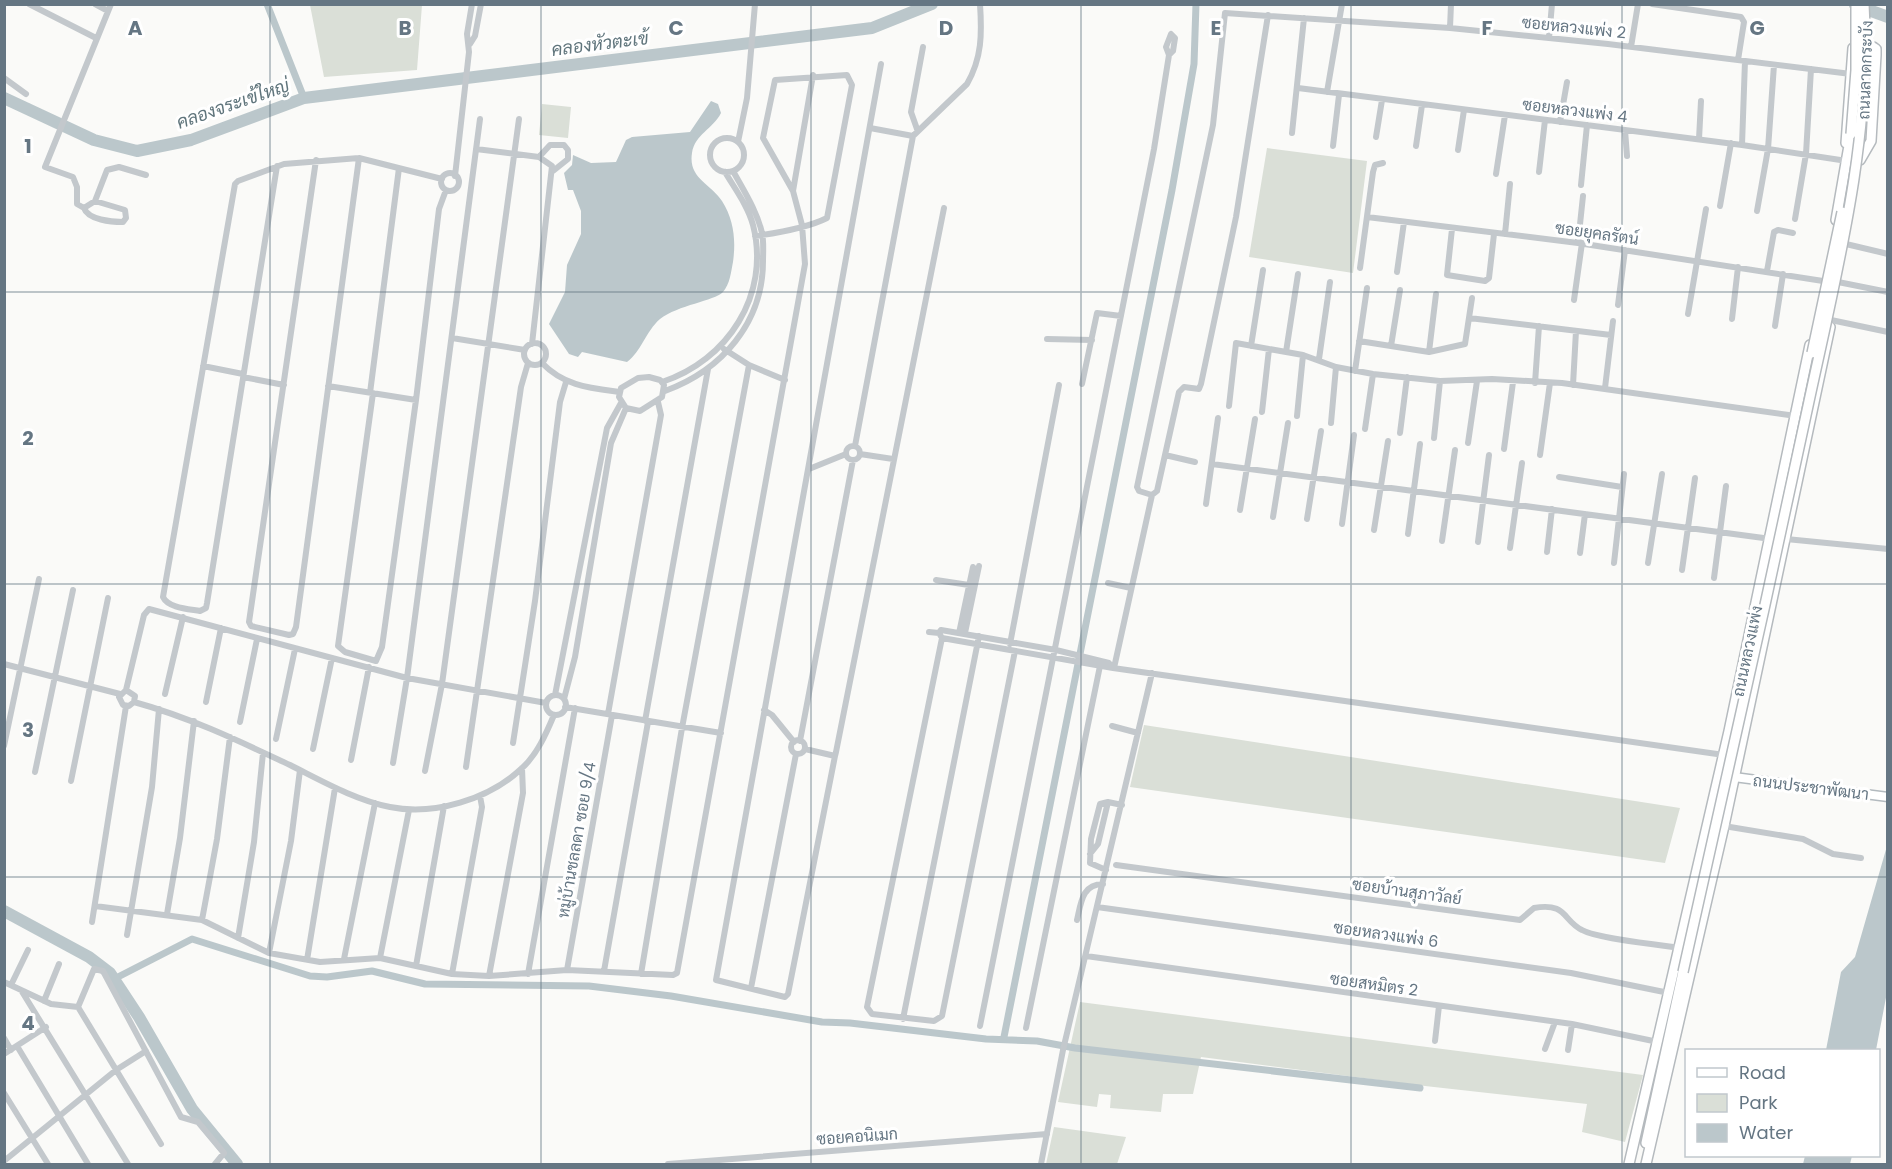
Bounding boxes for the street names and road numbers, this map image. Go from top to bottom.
street label: ซอยหลวงแพ่ง 2 [1521,11,1627,44]
street label: ถนนลาดกระบัง [1852,20,1879,120]
street label: ซอยหลวงแพ่ง 4 [1521,93,1629,128]
street label: ซอยยุคลรัตน์ [1554,215,1640,251]
street label: ถนนหลวงแพ่ง [1727,603,1768,699]
street label: หมู่บ้านชลลดา ซอย 9/4 [551,760,602,920]
street label: ถนนประชาพัฒนา [1752,769,1870,806]
street label: ซอยบ้านสุภาวัลย์ [1351,871,1463,911]
street label: ซอยหลวงแพ่ง 6 [1332,916,1440,953]
street label: ซอยสหมิตร 2 [1328,967,1419,1002]
street label: ซอยคอนิเมก [816,1122,899,1151]

